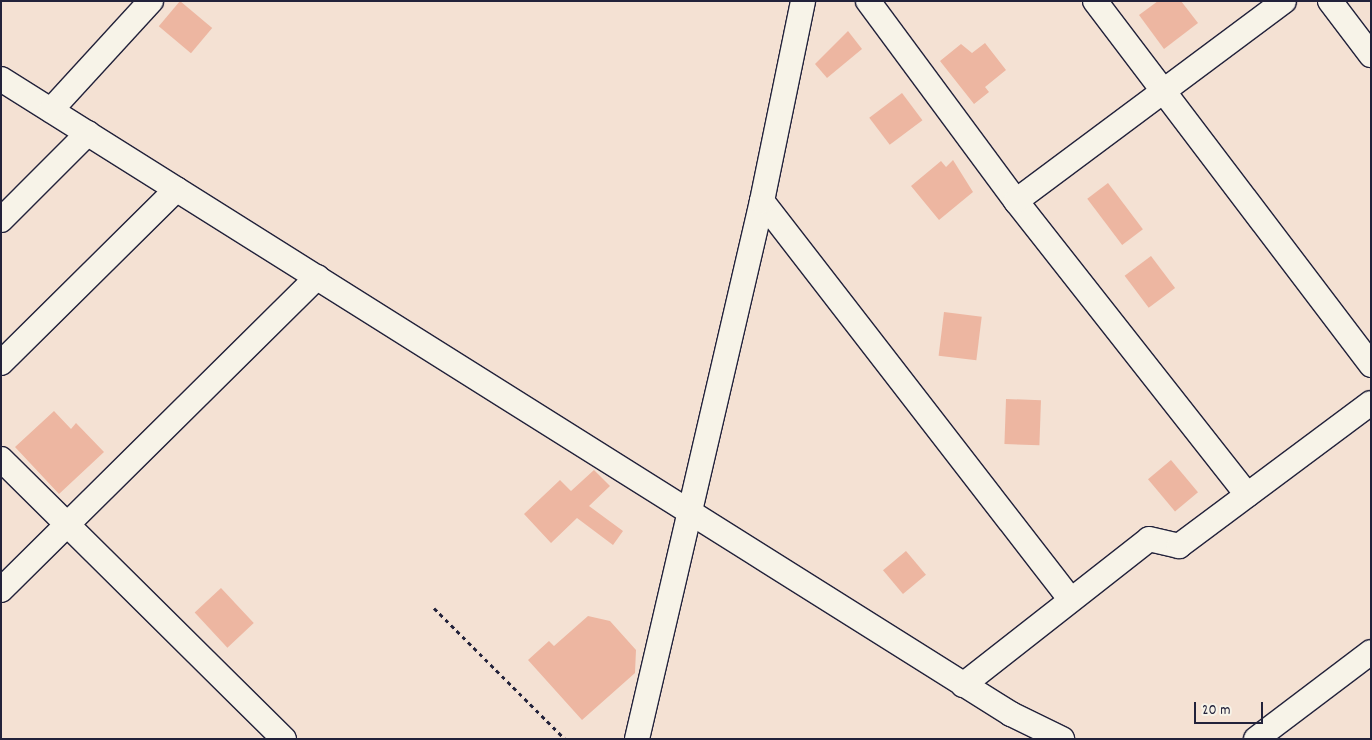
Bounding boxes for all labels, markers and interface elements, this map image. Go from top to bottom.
scale bar [1197,692,1266,724]
text: 20 m [1202,700,1230,722]

